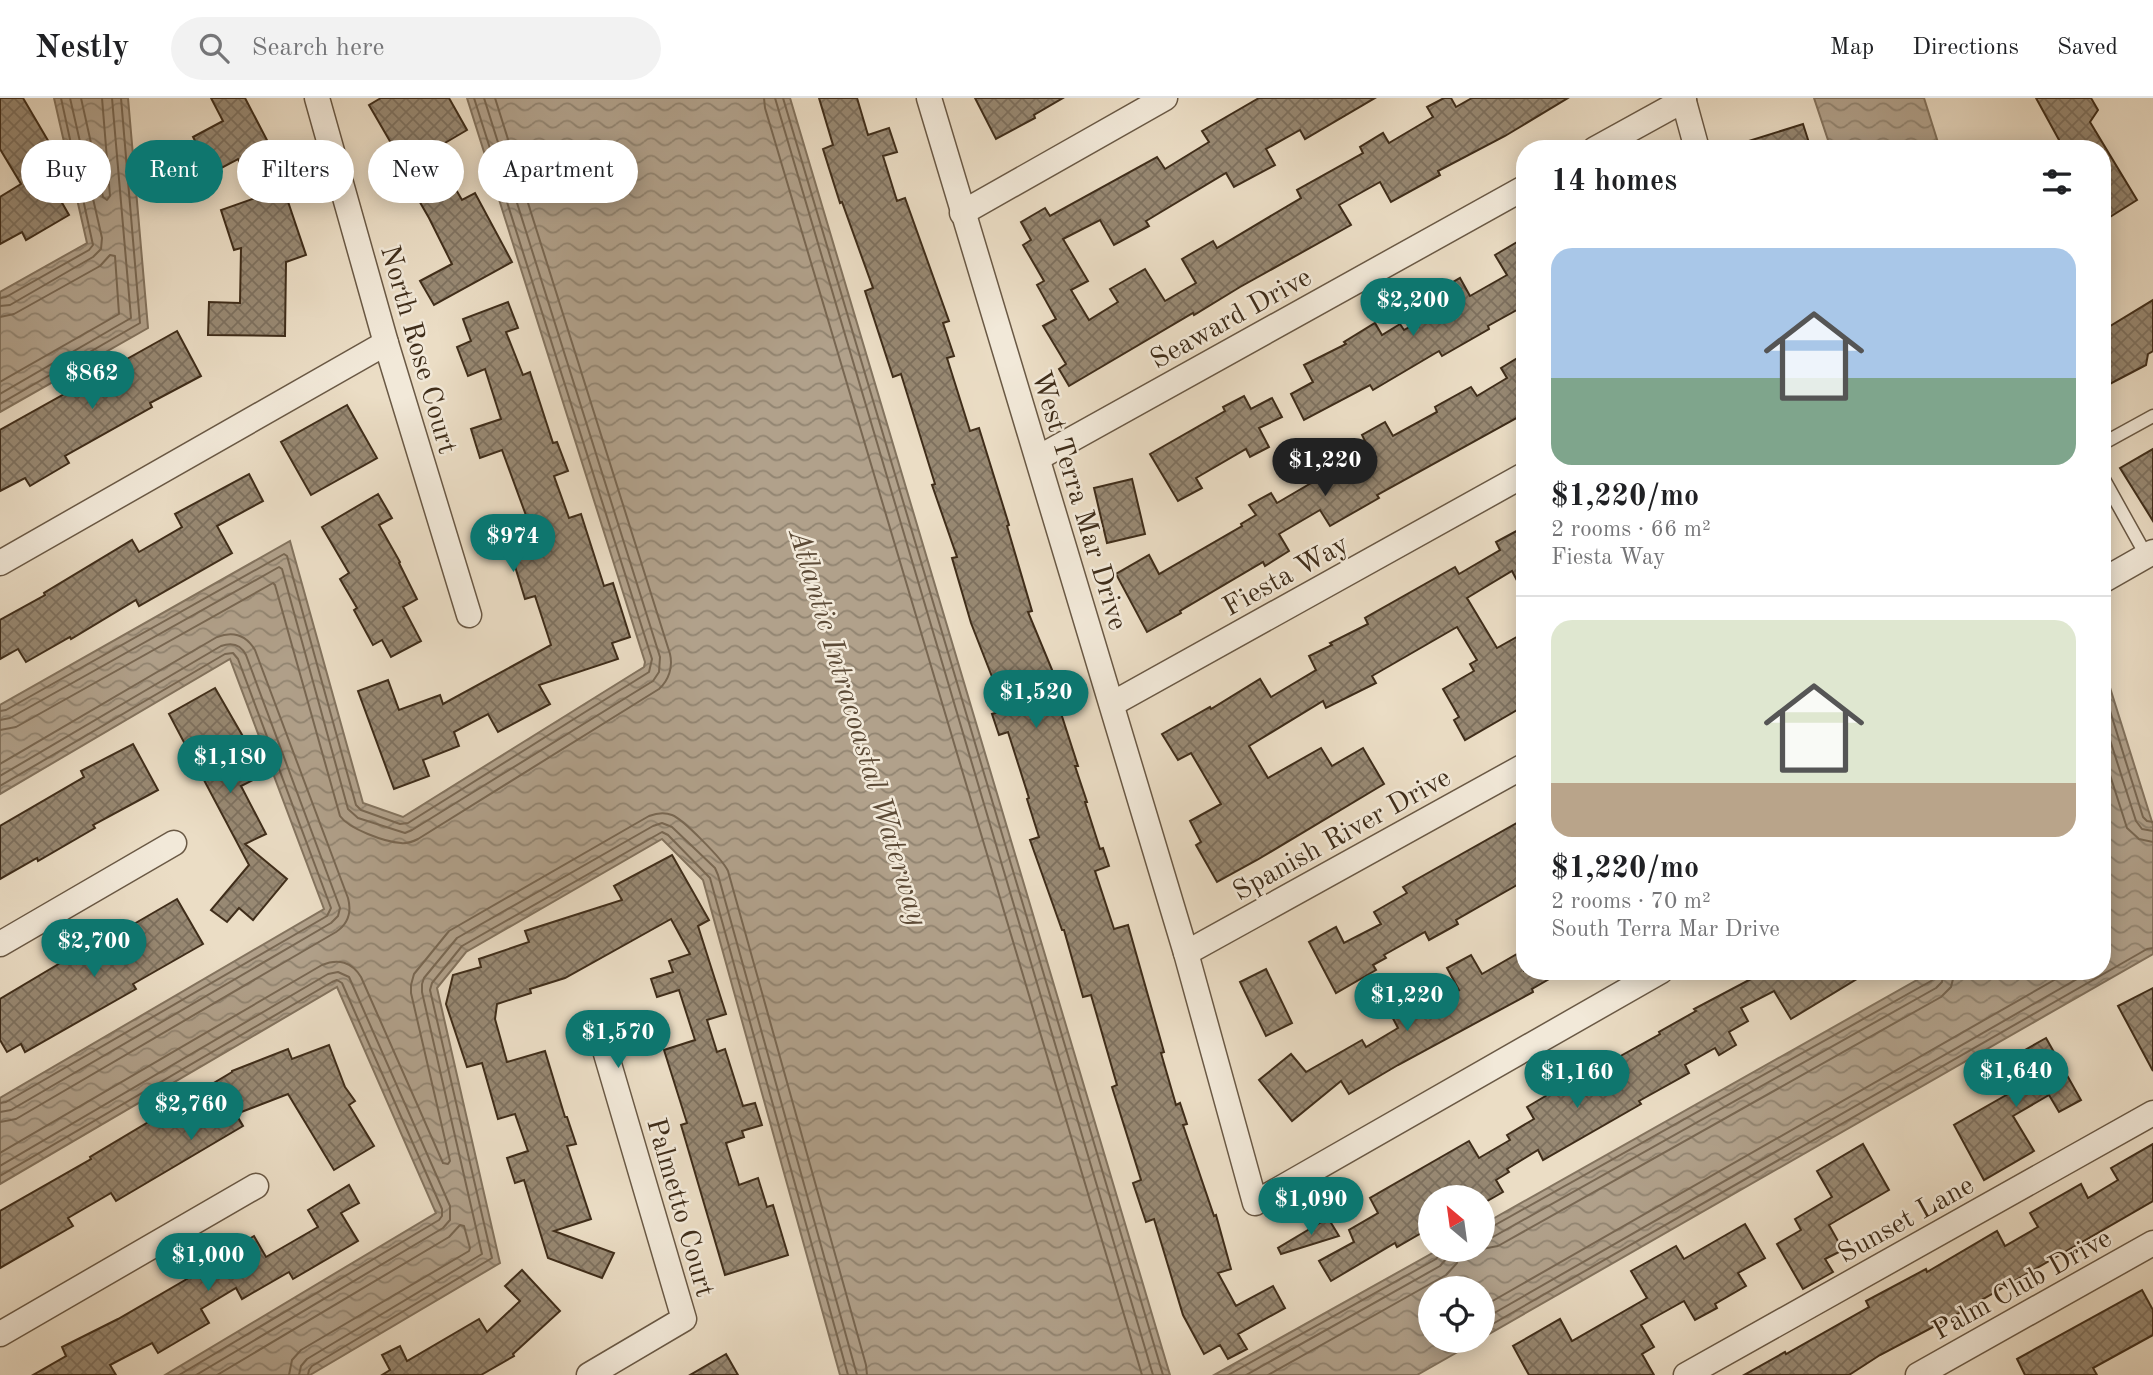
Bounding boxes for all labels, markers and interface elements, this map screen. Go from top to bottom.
search box [171,17,661,80]
icon: search [195,29,233,67]
text: Nestly [35,32,129,65]
text: Search here [251,35,385,61]
text: Map [1830,36,1874,60]
text: Directions [1912,36,2019,60]
text: Saved [2057,36,2118,60]
chip: Buy [21,140,111,203]
chip: Rent [125,140,223,203]
chip: Filters [237,140,354,203]
chip: New [368,140,464,203]
chip: Apartment [478,140,638,203]
icon: filters [2038,163,2076,201]
text: 14 homes [1551,167,1677,197]
street label: North Rose Court [374,242,460,457]
street label: Seaward Drive [1146,264,1317,375]
pin: $2,200 [1356,278,1470,338]
text: $2,200 [1376,289,1450,312]
icon: home [1751,293,1877,419]
pin: $862 [51,352,133,411]
text: $862 [65,362,119,385]
street label: West Terra Mar Drive [1025,368,1131,634]
pin: $1,220 [1268,438,1382,498]
text: $1,220 [1288,449,1362,472]
text: $1,220/mo [1551,482,1699,512]
pin: $974 [472,514,554,574]
text: 2 rooms · 66 m² [1551,518,1711,541]
water label: Atlantic Intracoastal Waterway [782,524,932,930]
text: $974 [486,525,540,548]
street label: Fiesta Way [1219,531,1354,623]
text: Fiesta Way [1551,546,1665,569]
icon: home [1751,665,1877,791]
pin: $1,520 [979,670,1093,730]
text: $1,520 [999,681,1073,704]
pin: $1,180 [173,736,287,795]
text: $1,180 [193,746,267,769]
street label: Spanish River Drive [1229,764,1456,907]
text: $1,220/mo [1551,854,1699,884]
text: 2 rooms · 70 m² [1551,890,1711,913]
text: South Terra Mar Drive [1551,918,1780,941]
pin: $2,700 [37,920,151,979]
text: $2,700 [57,930,131,953]
pin: $1,220 [1350,974,1464,1033]
text: $1,220 [1370,984,1444,1007]
pin: $1,570 [561,1010,675,1070]
text: $1,570 [581,1021,655,1044]
pin: $1,640 [1959,1049,2073,1109]
pin: $1,160 [1520,1051,1634,1110]
text: $1,640 [1979,1060,2053,1083]
text: $1,160 [1540,1061,1614,1084]
pin: $2,760 [134,1082,248,1142]
text: $2,760 [154,1093,228,1116]
street label: Palmetto Court [640,1115,718,1300]
street label: Sunset Lane [1834,1172,1979,1269]
pin: $1,090 [1254,1178,1368,1237]
north arrow [1418,1185,1494,1262]
map controls [1418,1185,1495,1353]
text: $1,090 [1274,1188,1348,1211]
street label: Palm Club Drive [1928,1225,2117,1346]
pin: $1,000 [151,1234,265,1293]
text: $1,000 [171,1244,245,1267]
button: locate [1418,1276,1495,1353]

